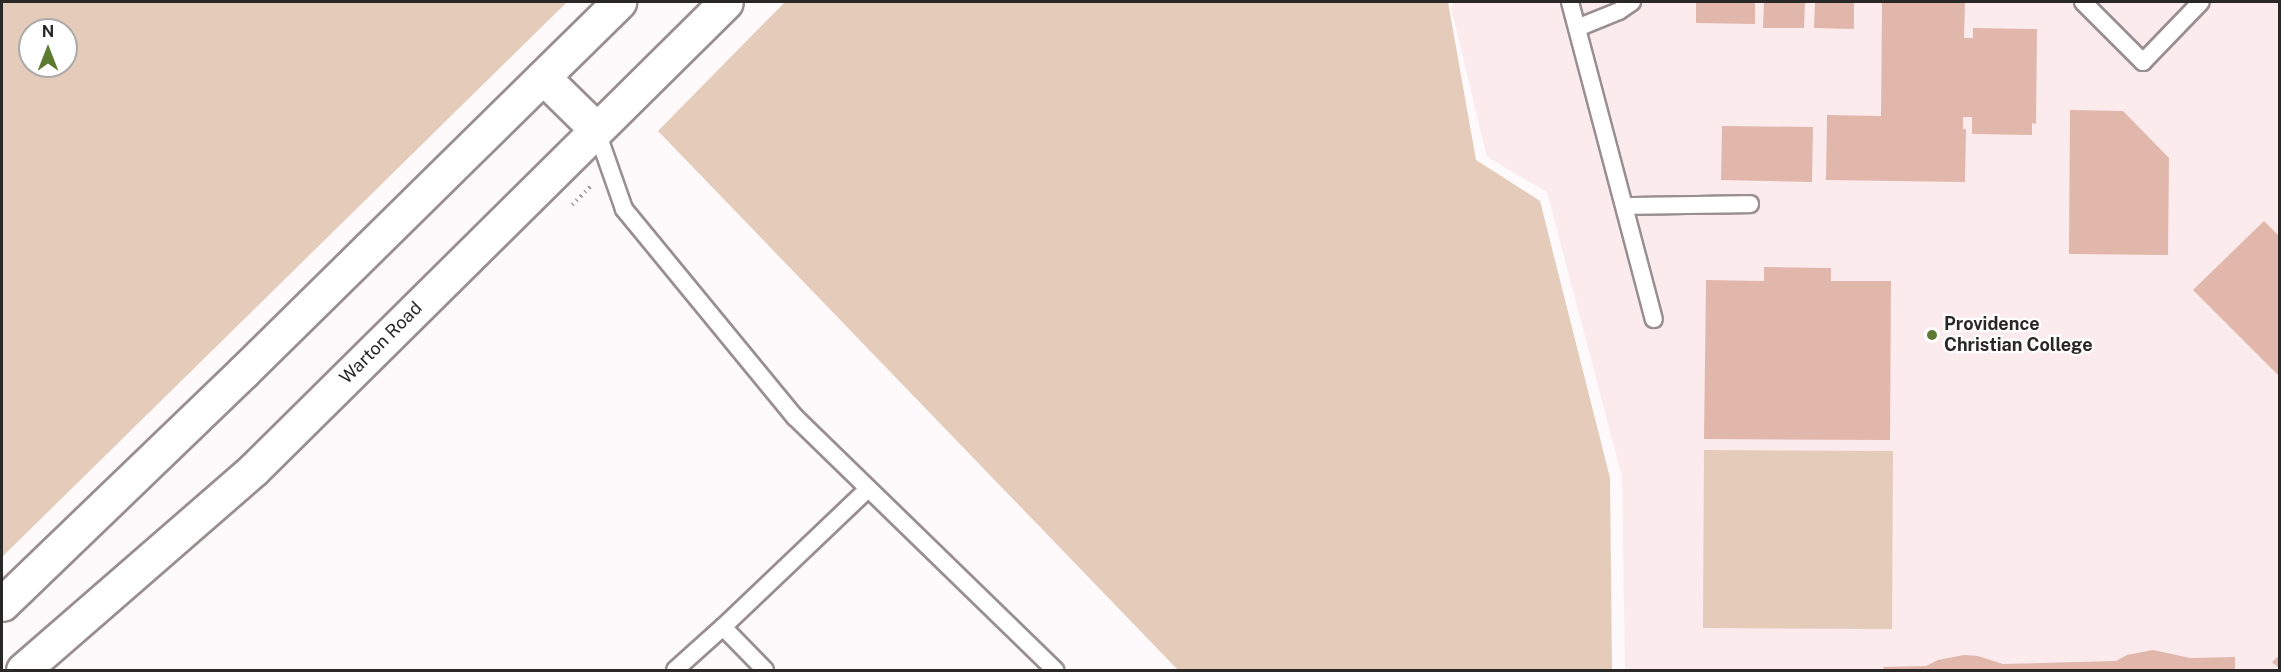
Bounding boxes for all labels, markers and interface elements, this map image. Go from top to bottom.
north arrow [18,18,78,78]
text: N [42,22,54,41]
street label: Warton Road [335,297,427,389]
place label: Providence Christian College [1944,314,2093,356]
marker: Providence Christian College [1925,328,1939,342]

